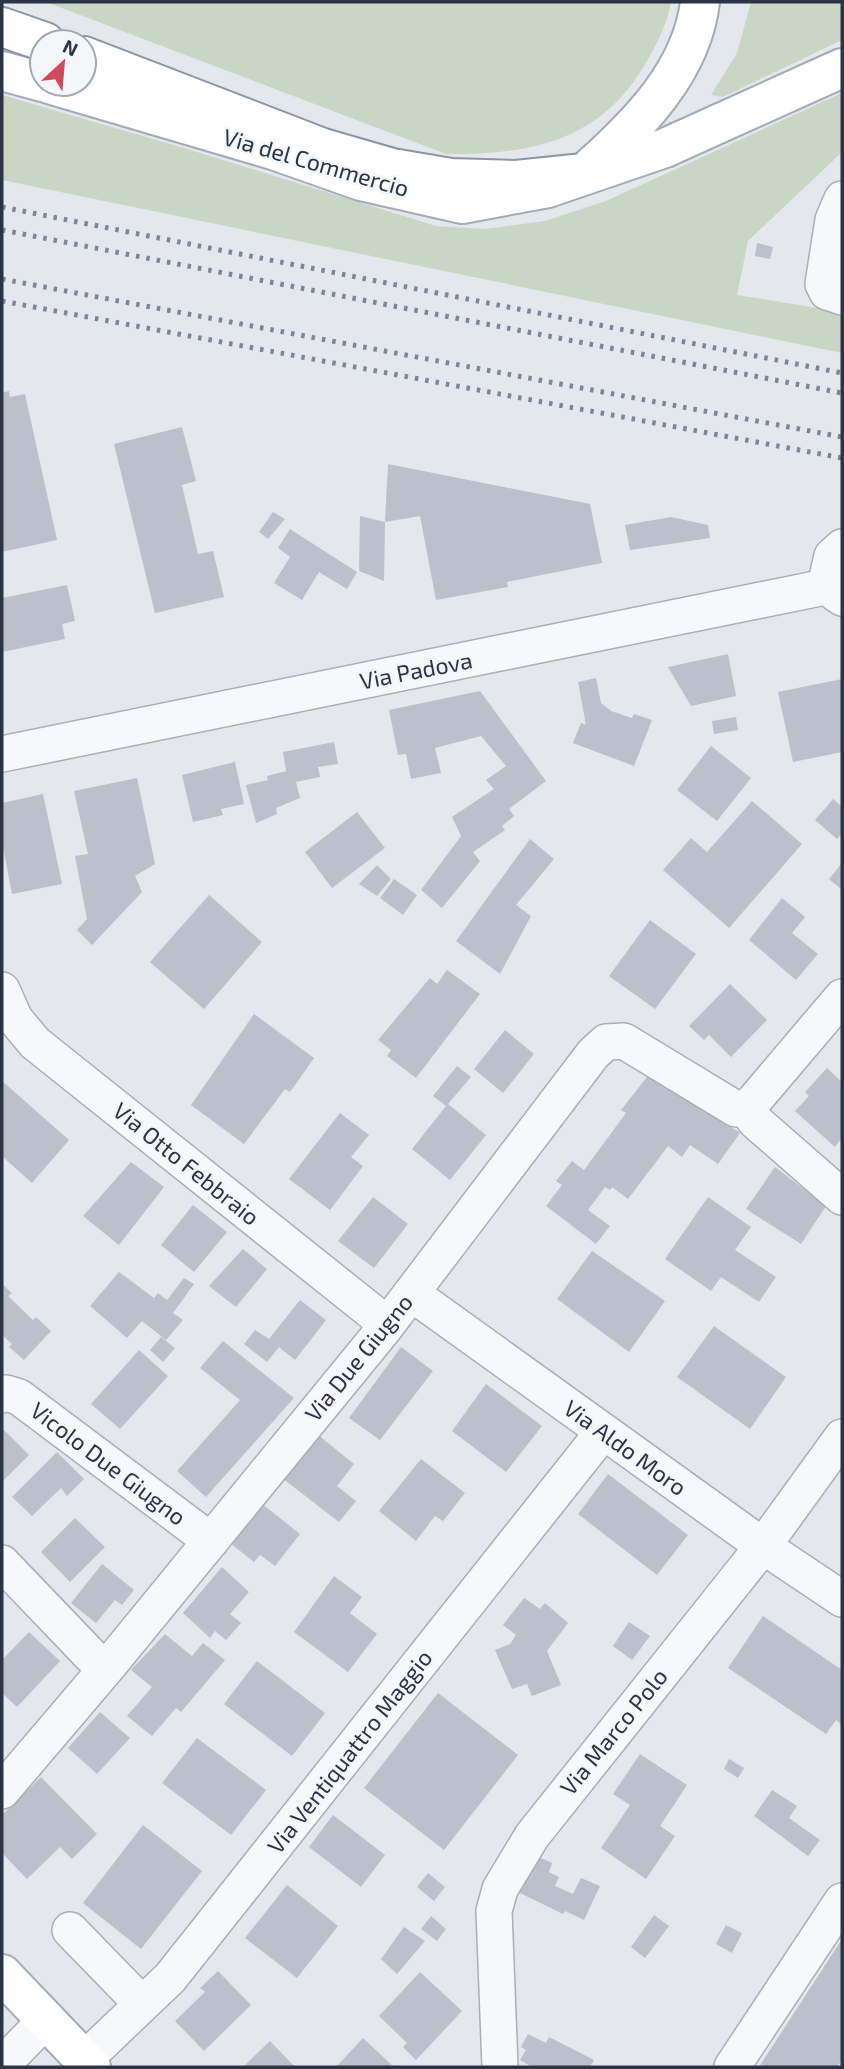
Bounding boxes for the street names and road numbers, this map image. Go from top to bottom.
street label: Via del Commercio [220,122,412,202]
street label: Via Padova [357,645,475,695]
street label: Via Otto Febbraio [108,1096,265,1231]
street label: Via Due Giugno [298,1288,418,1427]
street label: Via Aldo Moro [559,1393,692,1501]
street label: Vicolo Due Giugno [25,1396,192,1531]
street label: Via Ventiquattro Maggio [261,1644,437,1859]
street label: Via Marco Polo [554,1662,673,1800]

